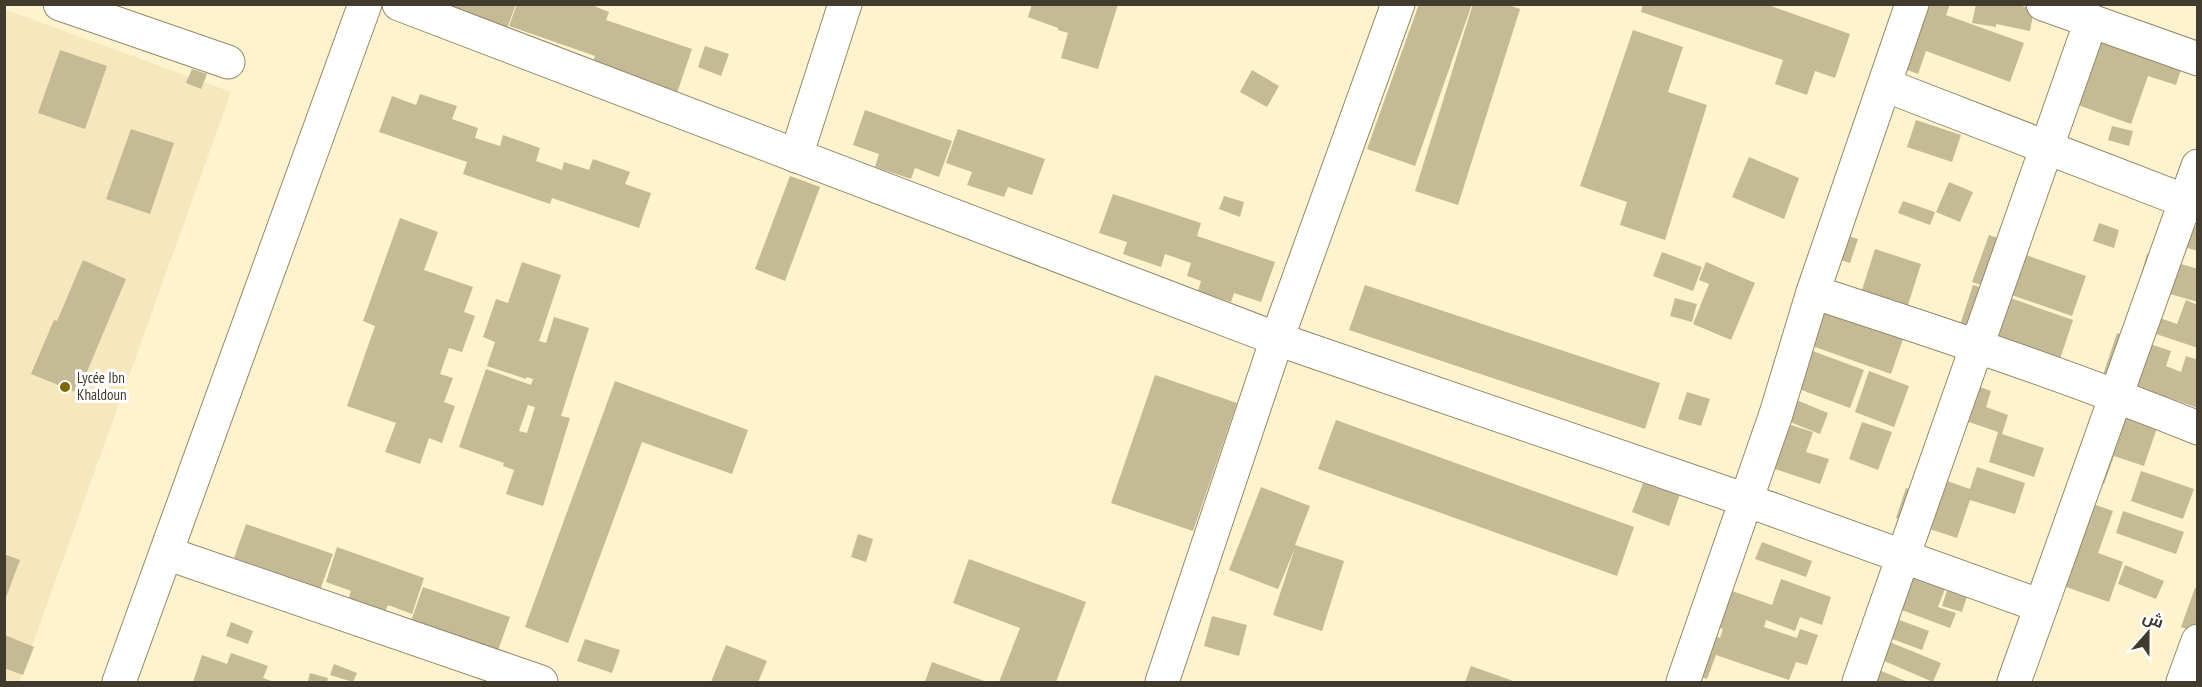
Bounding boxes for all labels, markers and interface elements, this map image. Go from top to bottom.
place label: Lycée Ibn Khaldoun [77,368,127,404]
marker: Lycée Ibn Khaldoun [58,380,72,394]
north arrow [2118,603,2178,663]
text: ش [2140,606,2167,632]

